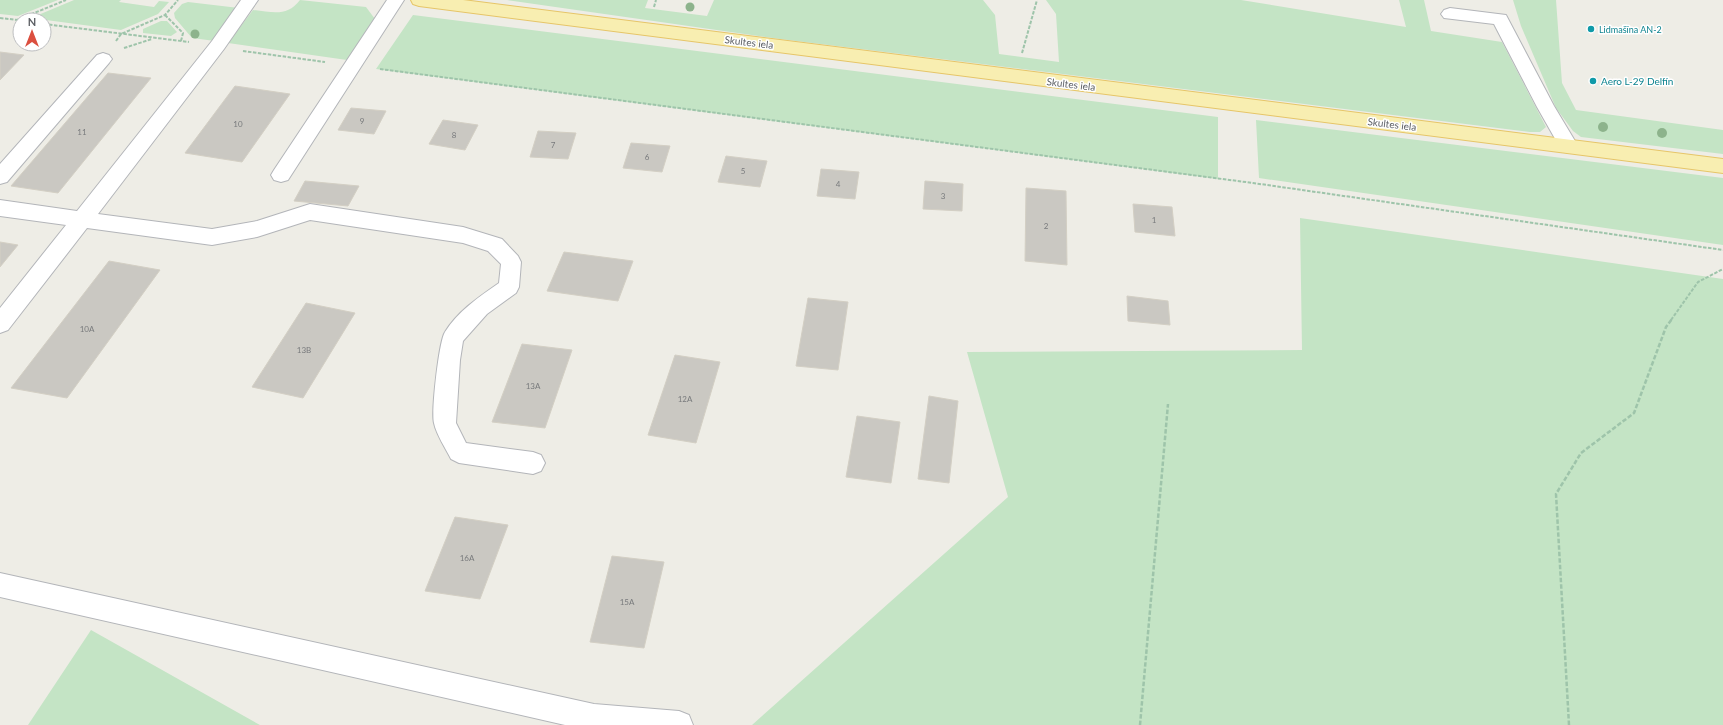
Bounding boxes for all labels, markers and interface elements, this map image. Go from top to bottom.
north arrow [12,12,52,52]
text: N [28,15,36,28]
marker: Lidmašīna AN-2 [1586,24,1596,34]
place label: Lidmašīna AN-2 [1599,24,1662,35]
street label: Skultes iela [724,33,774,51]
street label: Skultes iela [1046,75,1096,93]
place label: Aero L-29 Delfín [1601,75,1673,87]
marker: Aero L-29 Delfín [1588,76,1598,86]
street label: Skultes iela [1367,115,1417,133]
house number: 9 [360,116,365,126]
house number: 10 [233,119,243,129]
house number: 11 [77,127,87,137]
house number: 8 [452,130,457,140]
house number: 7 [551,140,556,150]
house number: 6 [645,152,650,162]
house number: 5 [741,166,746,176]
house number: 4 [836,179,841,189]
house number: 3 [941,191,946,201]
house number: 1 [1152,215,1157,225]
house number: 2 [1044,221,1049,231]
house number: 10A [80,324,95,334]
house number: 13B [297,345,311,355]
house number: 13A [526,381,541,391]
house number: 12A [678,394,693,404]
house number: 16A [460,553,475,563]
house number: 15A [620,597,635,607]

